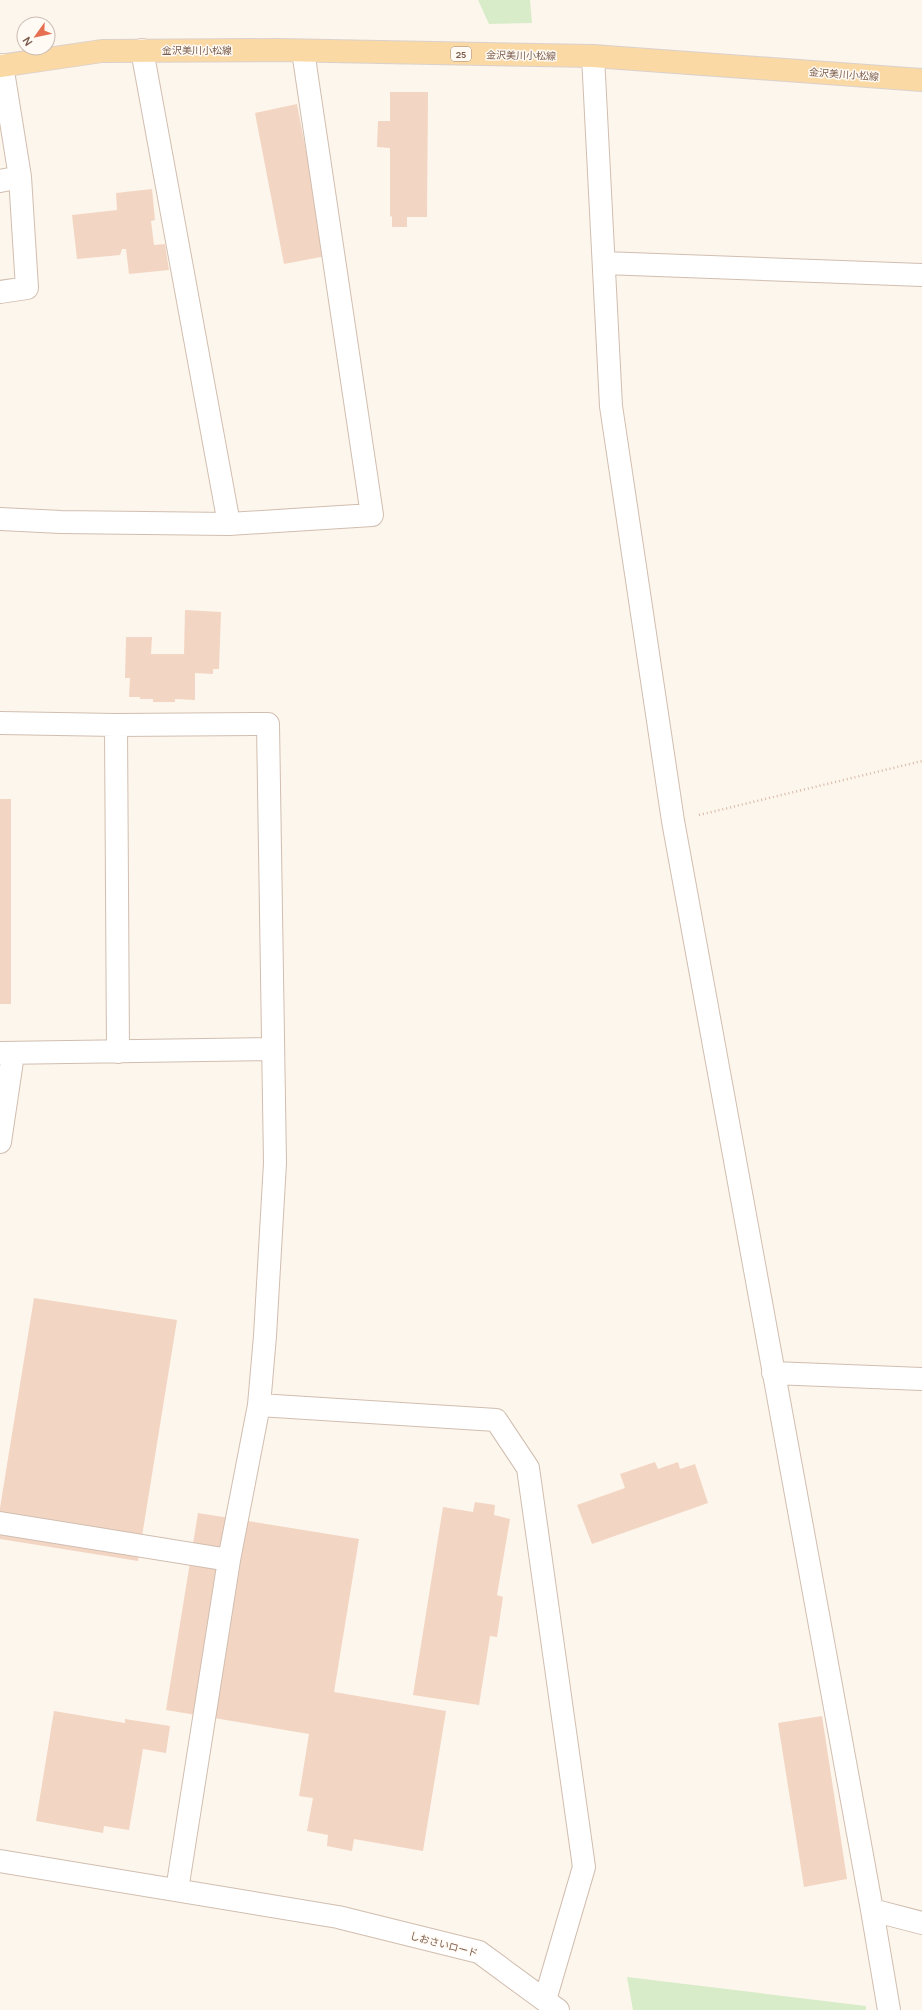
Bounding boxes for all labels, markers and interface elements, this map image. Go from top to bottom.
north arrow [16,16,56,56]
text: N [19,34,36,49]
street label: 金沢美川小松線 [162,43,232,57]
road number: 25 [451,47,471,61]
street label: 金沢美川小松線 [486,47,556,63]
street label: 金沢美川小松線 [809,65,879,83]
street label: しおさいロード [408,1928,480,1960]

